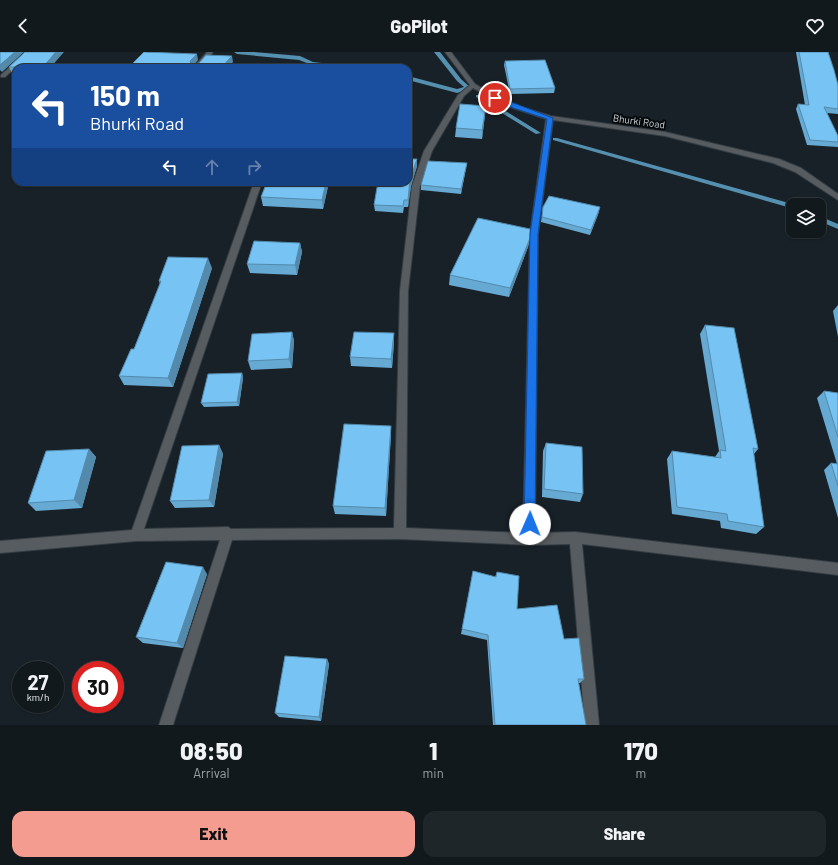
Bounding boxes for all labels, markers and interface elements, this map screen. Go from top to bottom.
icon: back [12,15,34,37]
text: GoPilot [390,15,448,37]
icon: heart [804,15,826,37]
text: 150 m [90,78,160,112]
icon: left [24,80,76,132]
pin [478,81,512,115]
icon: arrive [484,87,506,109]
street label: Bhurki Road [612,111,666,131]
text: Bhurki Road [90,112,184,134]
icon: left [159,156,181,178]
icon: ahead [201,156,223,178]
icon: right [243,156,265,178]
map controls [786,198,826,238]
button: layers [786,198,826,238]
position arrow [509,503,551,545]
speed limit sign: 30 [72,661,124,713]
text: 27 [27,670,49,694]
text: km/h [27,691,49,703]
text: 08:50 [180,736,243,765]
text: 1 [429,736,437,765]
text: 170 [624,736,658,765]
text: Arrival [193,765,229,781]
text: min [423,765,444,781]
text: m [635,765,646,781]
button: Exit [12,811,415,857]
button: Share [423,811,826,857]

